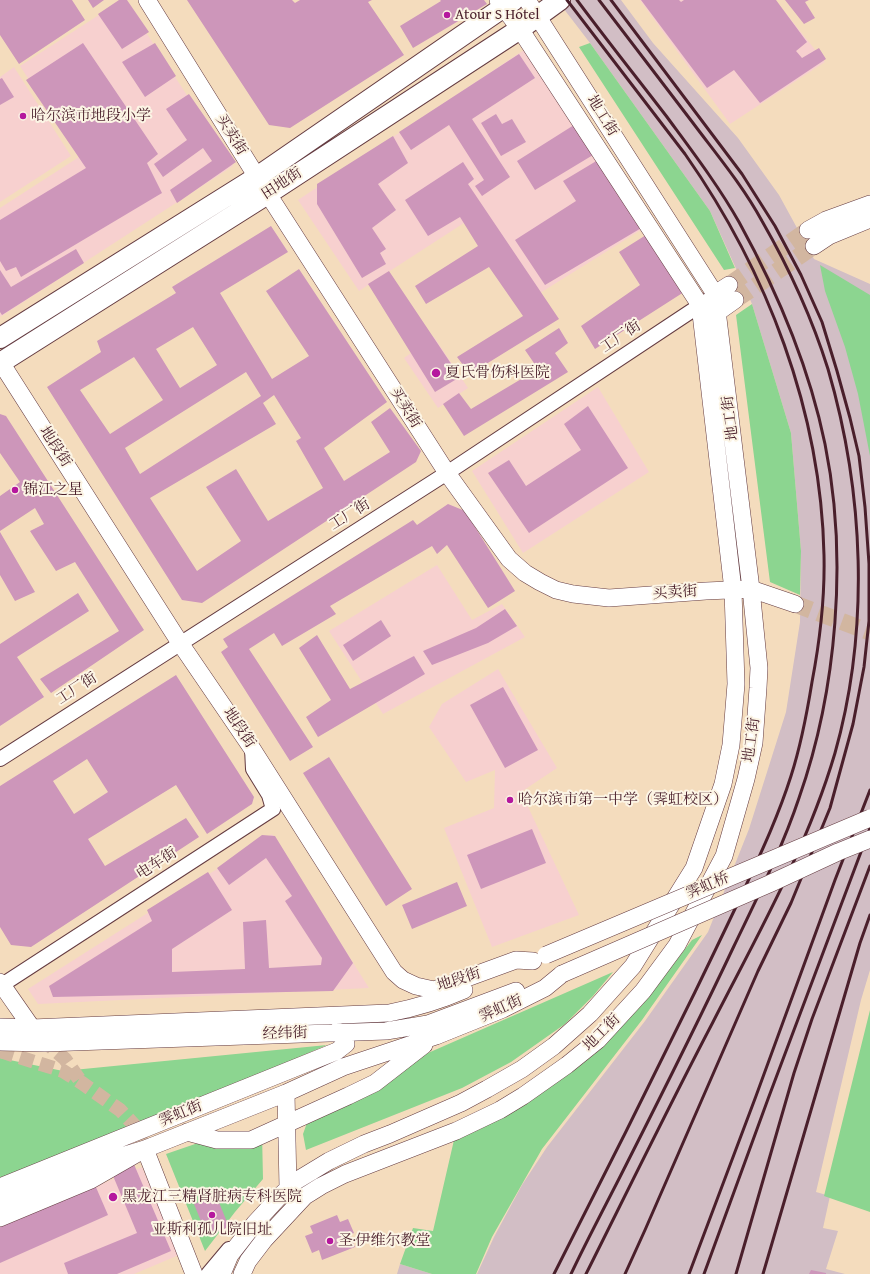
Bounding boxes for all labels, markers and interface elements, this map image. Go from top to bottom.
place label: Atour S Hotel [455,6,539,24]
marker: Atour S Hotel [442,10,452,20]
street label: 地工街 [582,92,622,140]
place label: 哈尔滨市地段小学 [31,107,151,125]
marker: 哈尔滨市地段小学 [18,111,28,121]
street label: 买卖街 [211,111,251,159]
street label: 田地街 [258,164,306,204]
street label: 工厂街 [597,317,645,357]
place label: 夏氏骨伤科医院 [445,364,550,382]
marker: 夏氏骨伤科医院 [430,367,442,379]
street label: 买卖街 [385,384,425,432]
street label: 地工街 [719,395,743,441]
street label: 地段街 [35,423,75,471]
place label: 锦江之星 [23,481,83,499]
marker: 锦江之星 [10,485,20,495]
street label: 工厂街 [326,495,374,535]
street label: 买卖街 [652,582,698,604]
street label: 工厂街 [53,669,101,709]
street label: 地段街 [219,704,259,752]
street label: 地工街 [740,716,764,764]
place label: 哈尔滨市第一中学（霁虹校区） [518,791,728,809]
marker: 哈尔滨市第一中学（霁虹校区） [505,795,515,805]
street label: 电车街 [133,844,181,884]
street label: 霁虹桥 [684,869,732,903]
street label: 地段街 [435,964,483,996]
street label: 霁虹街 [477,992,525,1026]
street label: 地工街 [580,1011,624,1055]
street label: 经纬街 [262,1024,308,1044]
street label: 霁虹街 [157,1097,205,1131]
place label: 黑龙江三精肾脏病专科医院 [122,1188,302,1206]
marker: 黑龙江三精肾脏病专科医院 [107,1191,119,1203]
marker: 亚斯利孤儿院旧址 [207,1210,217,1220]
place label: 亚斯利孤儿院旧址 [152,1221,272,1239]
place label: 圣·伊维尔教堂 [338,1232,430,1250]
marker: 圣·伊维尔教堂 [325,1236,335,1246]

